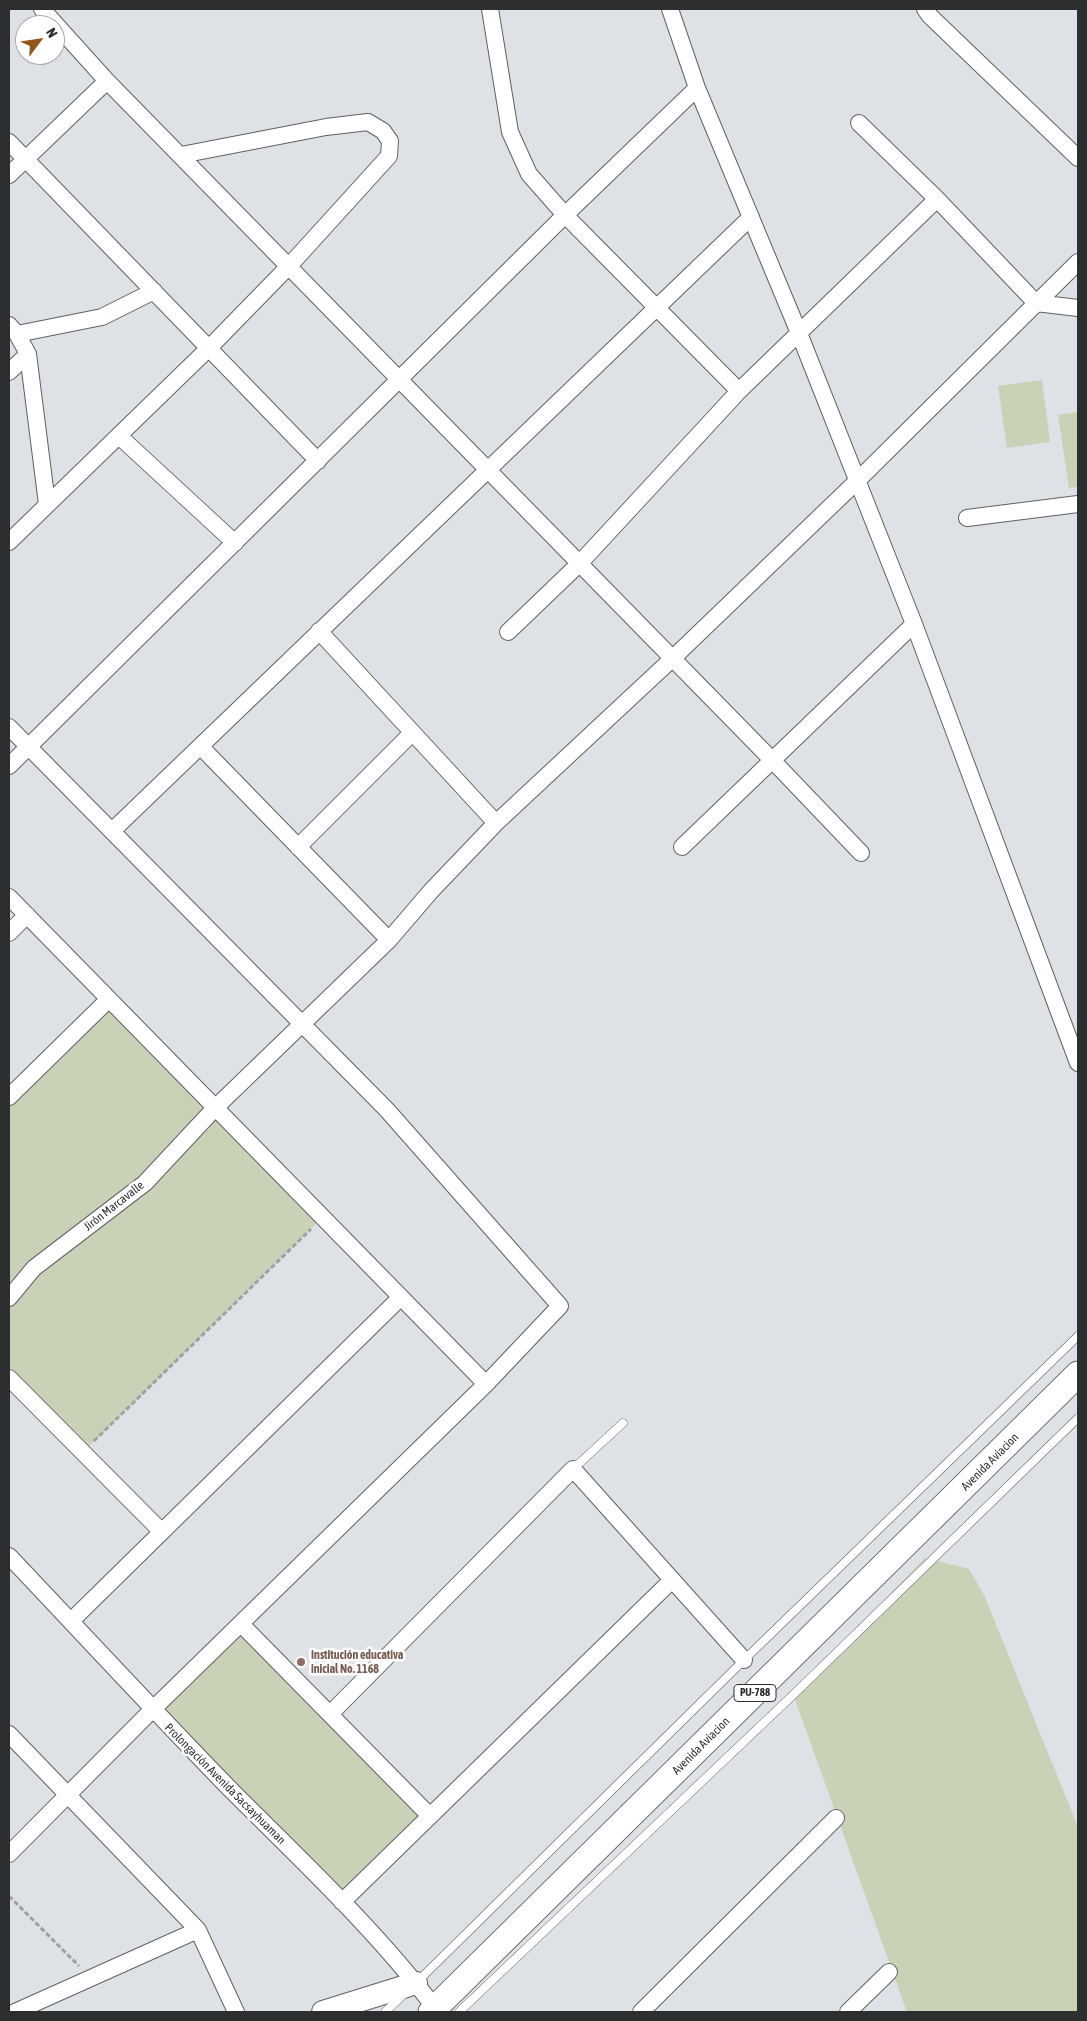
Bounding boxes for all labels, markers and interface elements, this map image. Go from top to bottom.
north arrow [15,15,65,65]
text: N [43,25,61,40]
street label: Jirón Marcavalle [81,1178,147,1234]
street label: Avenida Aviacion [958,1430,1022,1494]
place label: Institución educativa inicial No. 1168 [311,1648,403,1676]
marker: Institución educativa inicial No. 1168 [295,1656,307,1668]
road number: PU-788 [734,1685,776,1702]
street label: Avenida Aviacion [669,1714,733,1778]
street label: Prolongación Avenida Sacsayhuaman [162,1721,288,1847]

